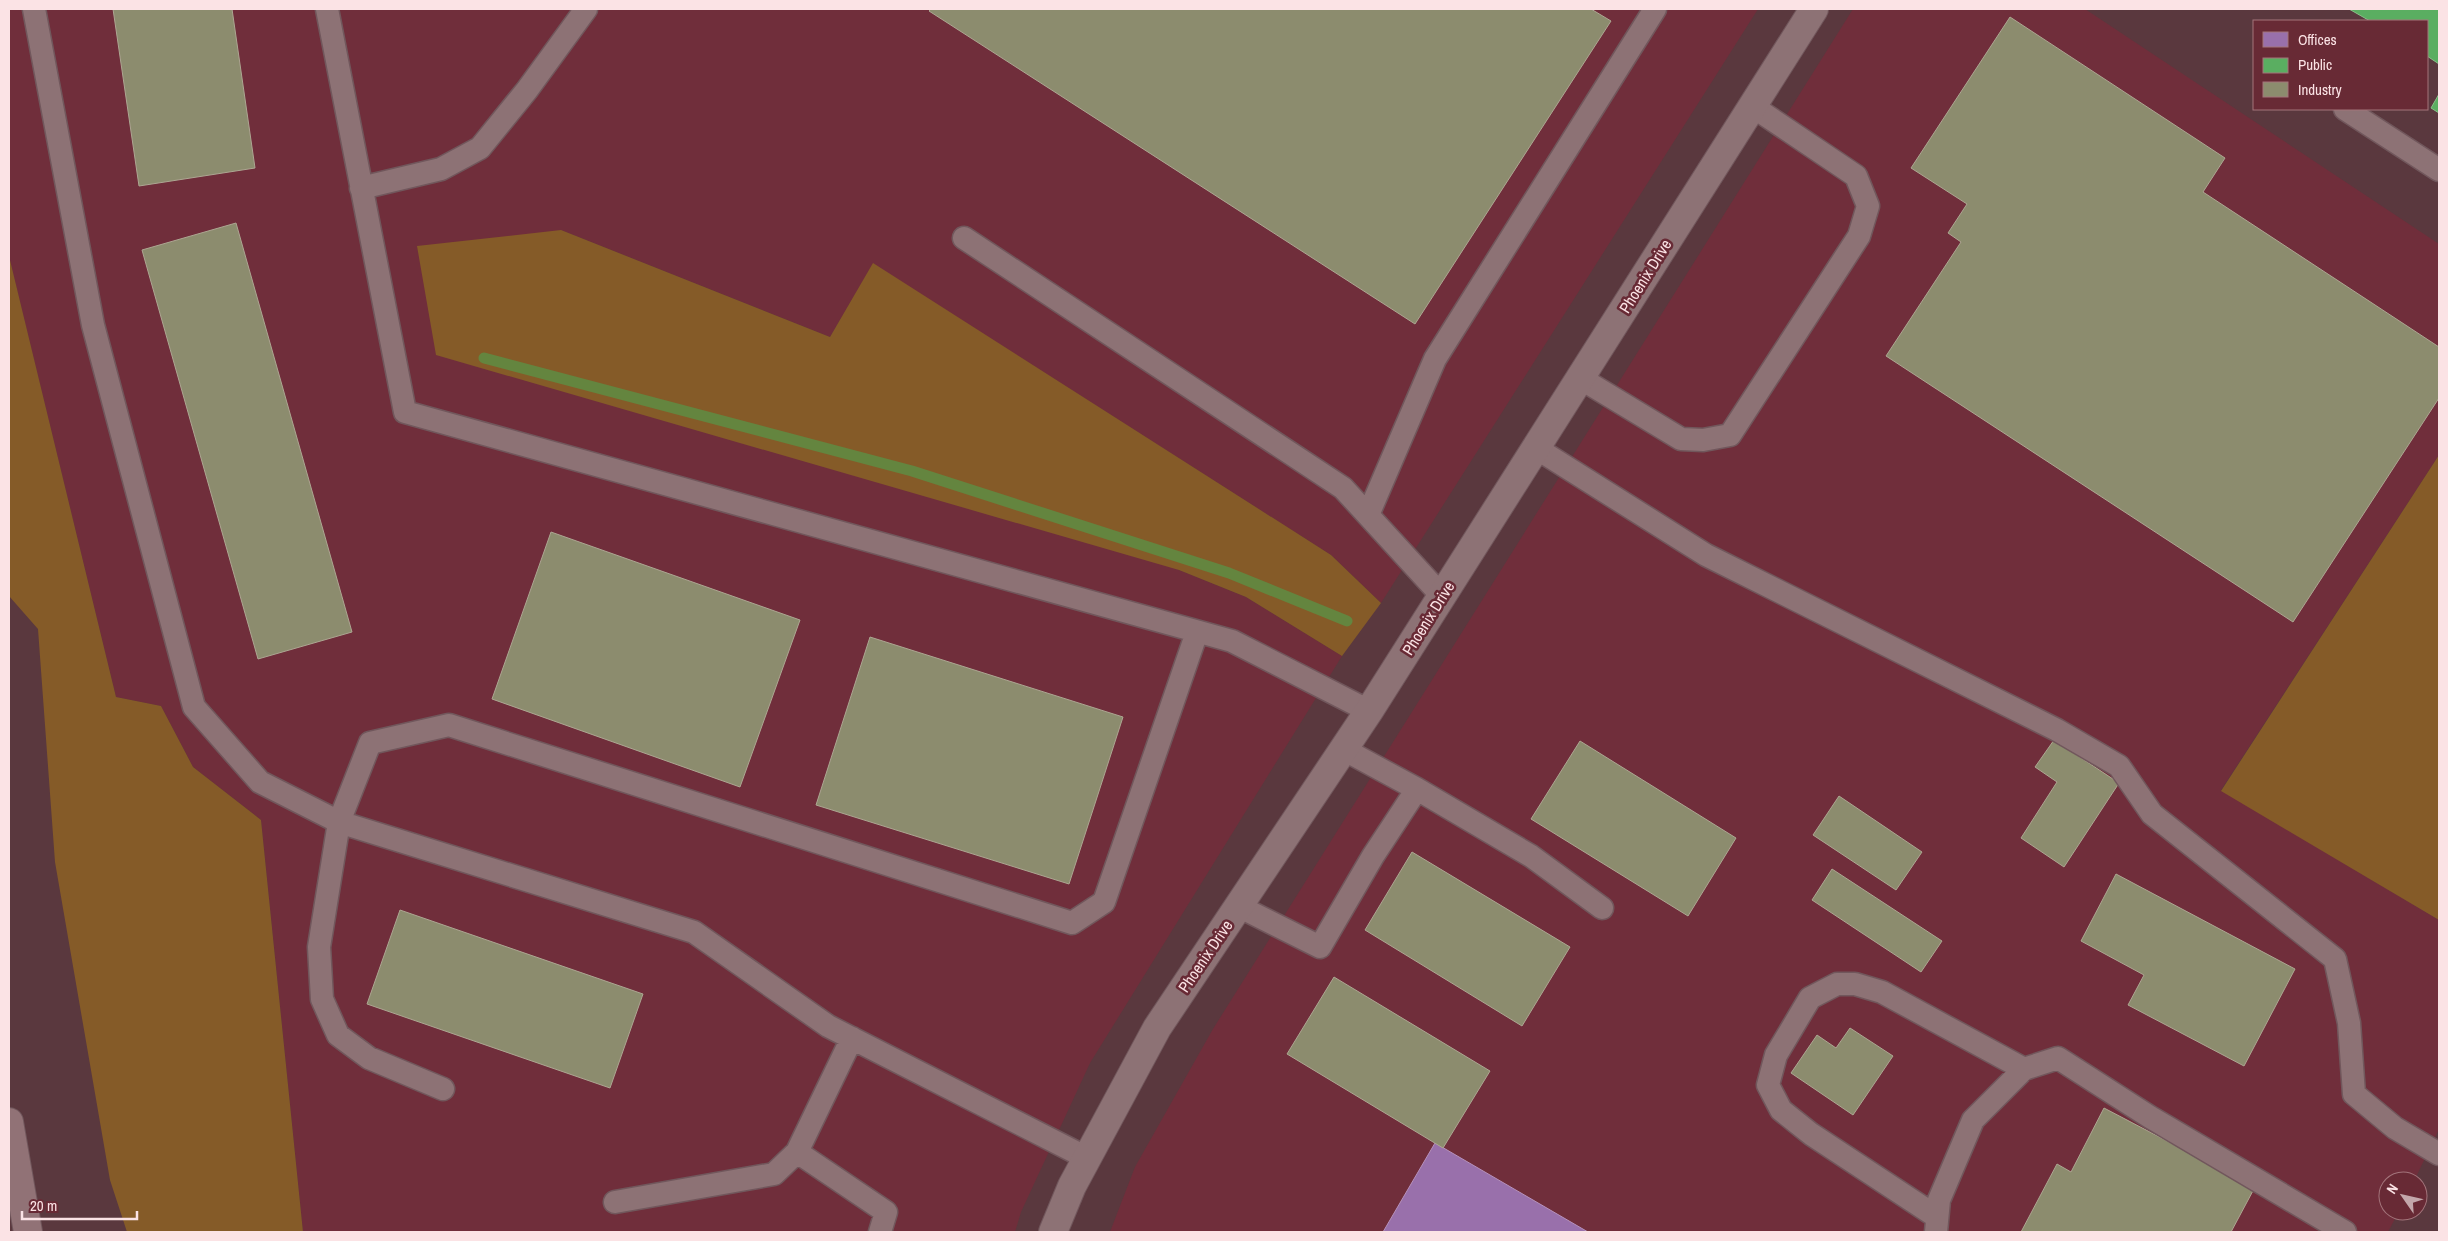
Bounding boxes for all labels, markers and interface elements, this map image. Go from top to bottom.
legend [2253,20,2428,110]
text: Offices [2298,29,2337,50]
text: Public [2298,54,2332,75]
text: Industry [2298,79,2343,100]
street label: Phoenix Drive [1614,235,1676,317]
street label: Phoenix Drive [1397,577,1459,659]
street label: Phoenix Drive [1173,915,1237,997]
north arrow [2378,1171,2428,1221]
text: N [2382,1180,2402,1197]
scale bar [22,1188,138,1220]
text: 20 m [30,1195,57,1216]

